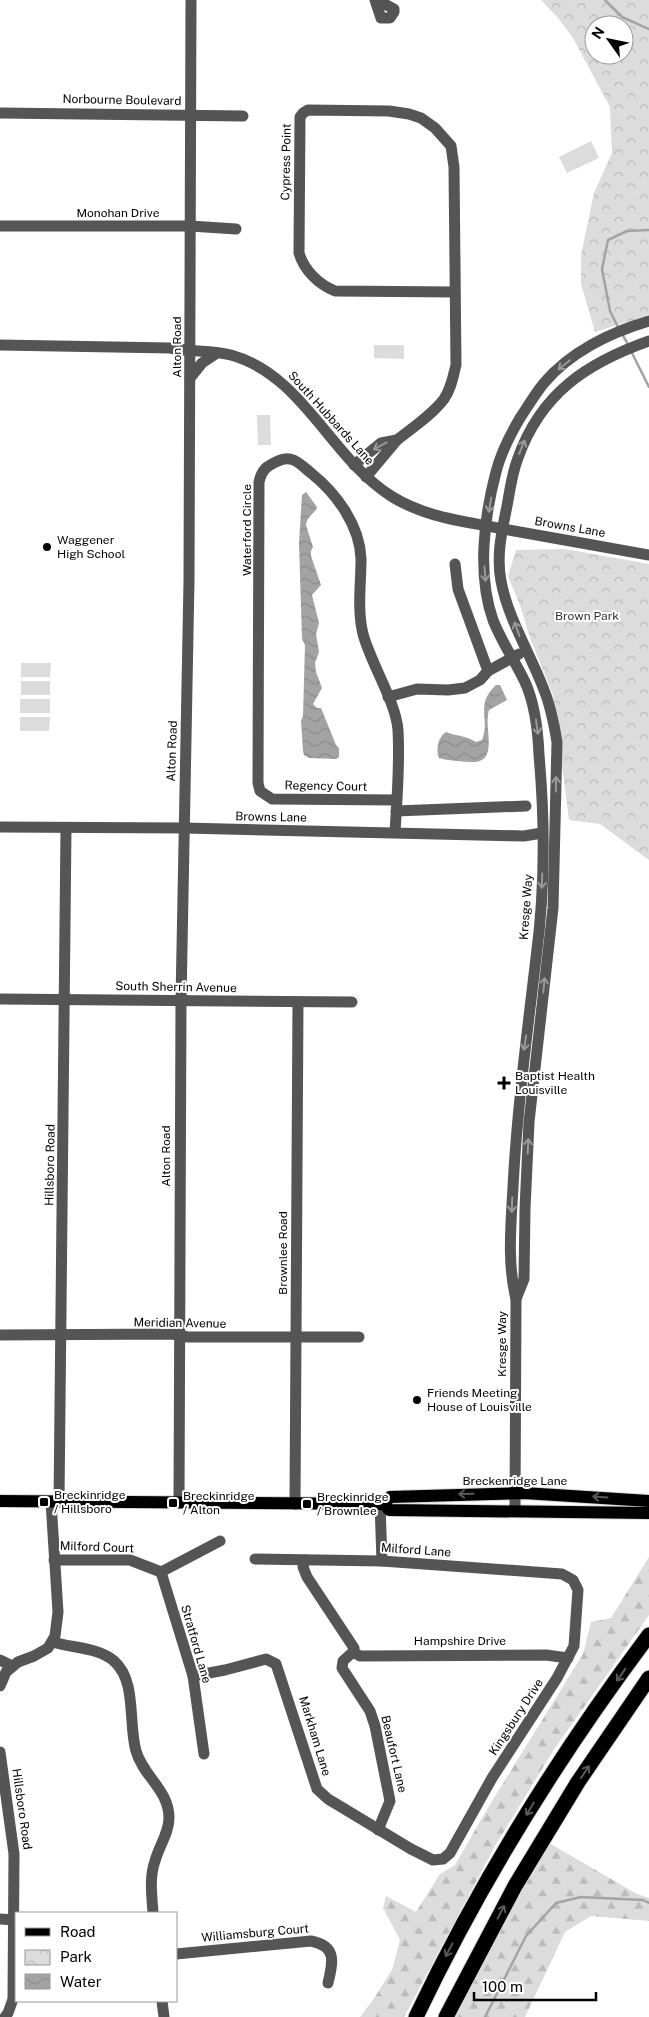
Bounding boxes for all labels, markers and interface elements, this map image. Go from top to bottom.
north arrow [584,15,634,65]
text: N [588,24,608,42]
street label: Norbourne Boulevard [62,92,182,108]
street label: Cypress Point [278,123,294,201]
street label: Monohan Drive [76,206,160,220]
street label: Alton Road [170,316,184,378]
one-way arrow [558,359,571,370]
street label: South Hubbards Lane [285,368,377,468]
one-way arrow [518,440,528,455]
one-way arrow [372,441,387,451]
street label: Waterford Circle [240,484,254,576]
one-way arrow [484,497,494,513]
street label: Browns Lane [534,514,607,540]
place label: Waggener High School [57,533,125,561]
marker: Waggener High School [41,541,53,553]
one-way arrow [480,566,489,582]
park label: Brown Park [555,609,619,623]
one-way arrow [512,621,521,636]
one-way arrow [532,718,542,734]
street label: Alton Road [164,720,180,782]
one-way arrow [551,776,561,792]
street label: Regency Court [285,778,368,794]
street label: Browns Lane [235,809,307,825]
street label: Kresge Way [517,873,535,940]
one-way arrow [538,873,547,889]
one-way arrow [539,977,549,993]
street label: South Sherrin Avenue [115,979,237,995]
one-way arrow [520,1034,530,1050]
place label: Baptist Health Louisville [515,1069,595,1097]
marker: Baptist Health Louisville [497,1076,511,1090]
street label: Hillsboro Road [42,1124,58,1206]
street label: Alton Road [159,1125,173,1187]
one-way arrow [523,1139,533,1155]
one-way arrow [507,1196,517,1212]
street label: Brownlee Road [276,1211,290,1295]
street label: Kresge Way [495,1310,509,1377]
street label: Meridian Avenue [133,1315,227,1331]
place label: Friends Meeting House of Louisville [427,1386,532,1414]
marker: Friends Meeting House of Louisville [411,1394,423,1406]
street label: Breckenridge Lane [463,1474,568,1488]
place label: Breckinridge / Hillsboro [54,1488,126,1516]
place label: Breckinridge / Alton [183,1489,255,1517]
place label: Breckinridge / Brownlee [317,1490,389,1518]
one-way arrow [459,1490,475,1499]
one-way arrow [593,1493,609,1502]
marker: Breckinridge / Hillsboro [38,1496,50,1508]
marker: Breckinridge / Alton [167,1497,179,1509]
marker: Breckinridge / Brownlee [301,1498,313,1510]
street label: Milford Court [60,1539,135,1555]
street label: Milford Lane [380,1541,452,1559]
street label: Stratford Lane [178,1603,214,1685]
street label: Hampshire Drive [414,1634,506,1648]
one-way arrow [616,1668,626,1682]
street label: Kingsbury Drive [486,1676,546,1758]
street label: Markham Lane [296,1694,334,1778]
street label: Beaufort Lane [378,1714,410,1794]
one-way arrow [580,1766,590,1780]
street label: Hillsboro Road [9,1768,35,1850]
one-way arrow [524,1802,534,1816]
one-way arrow [497,1905,506,1920]
legend [15,1912,178,2002]
street label: Williamsburg Court [201,1921,310,1945]
text: Road [60,1923,96,1940]
one-way arrow [444,1943,454,1958]
text: Park [60,1948,92,1965]
scale bar [474,1970,596,2002]
text: Water [60,1973,102,1990]
text: 100 m [482,1978,523,1995]

